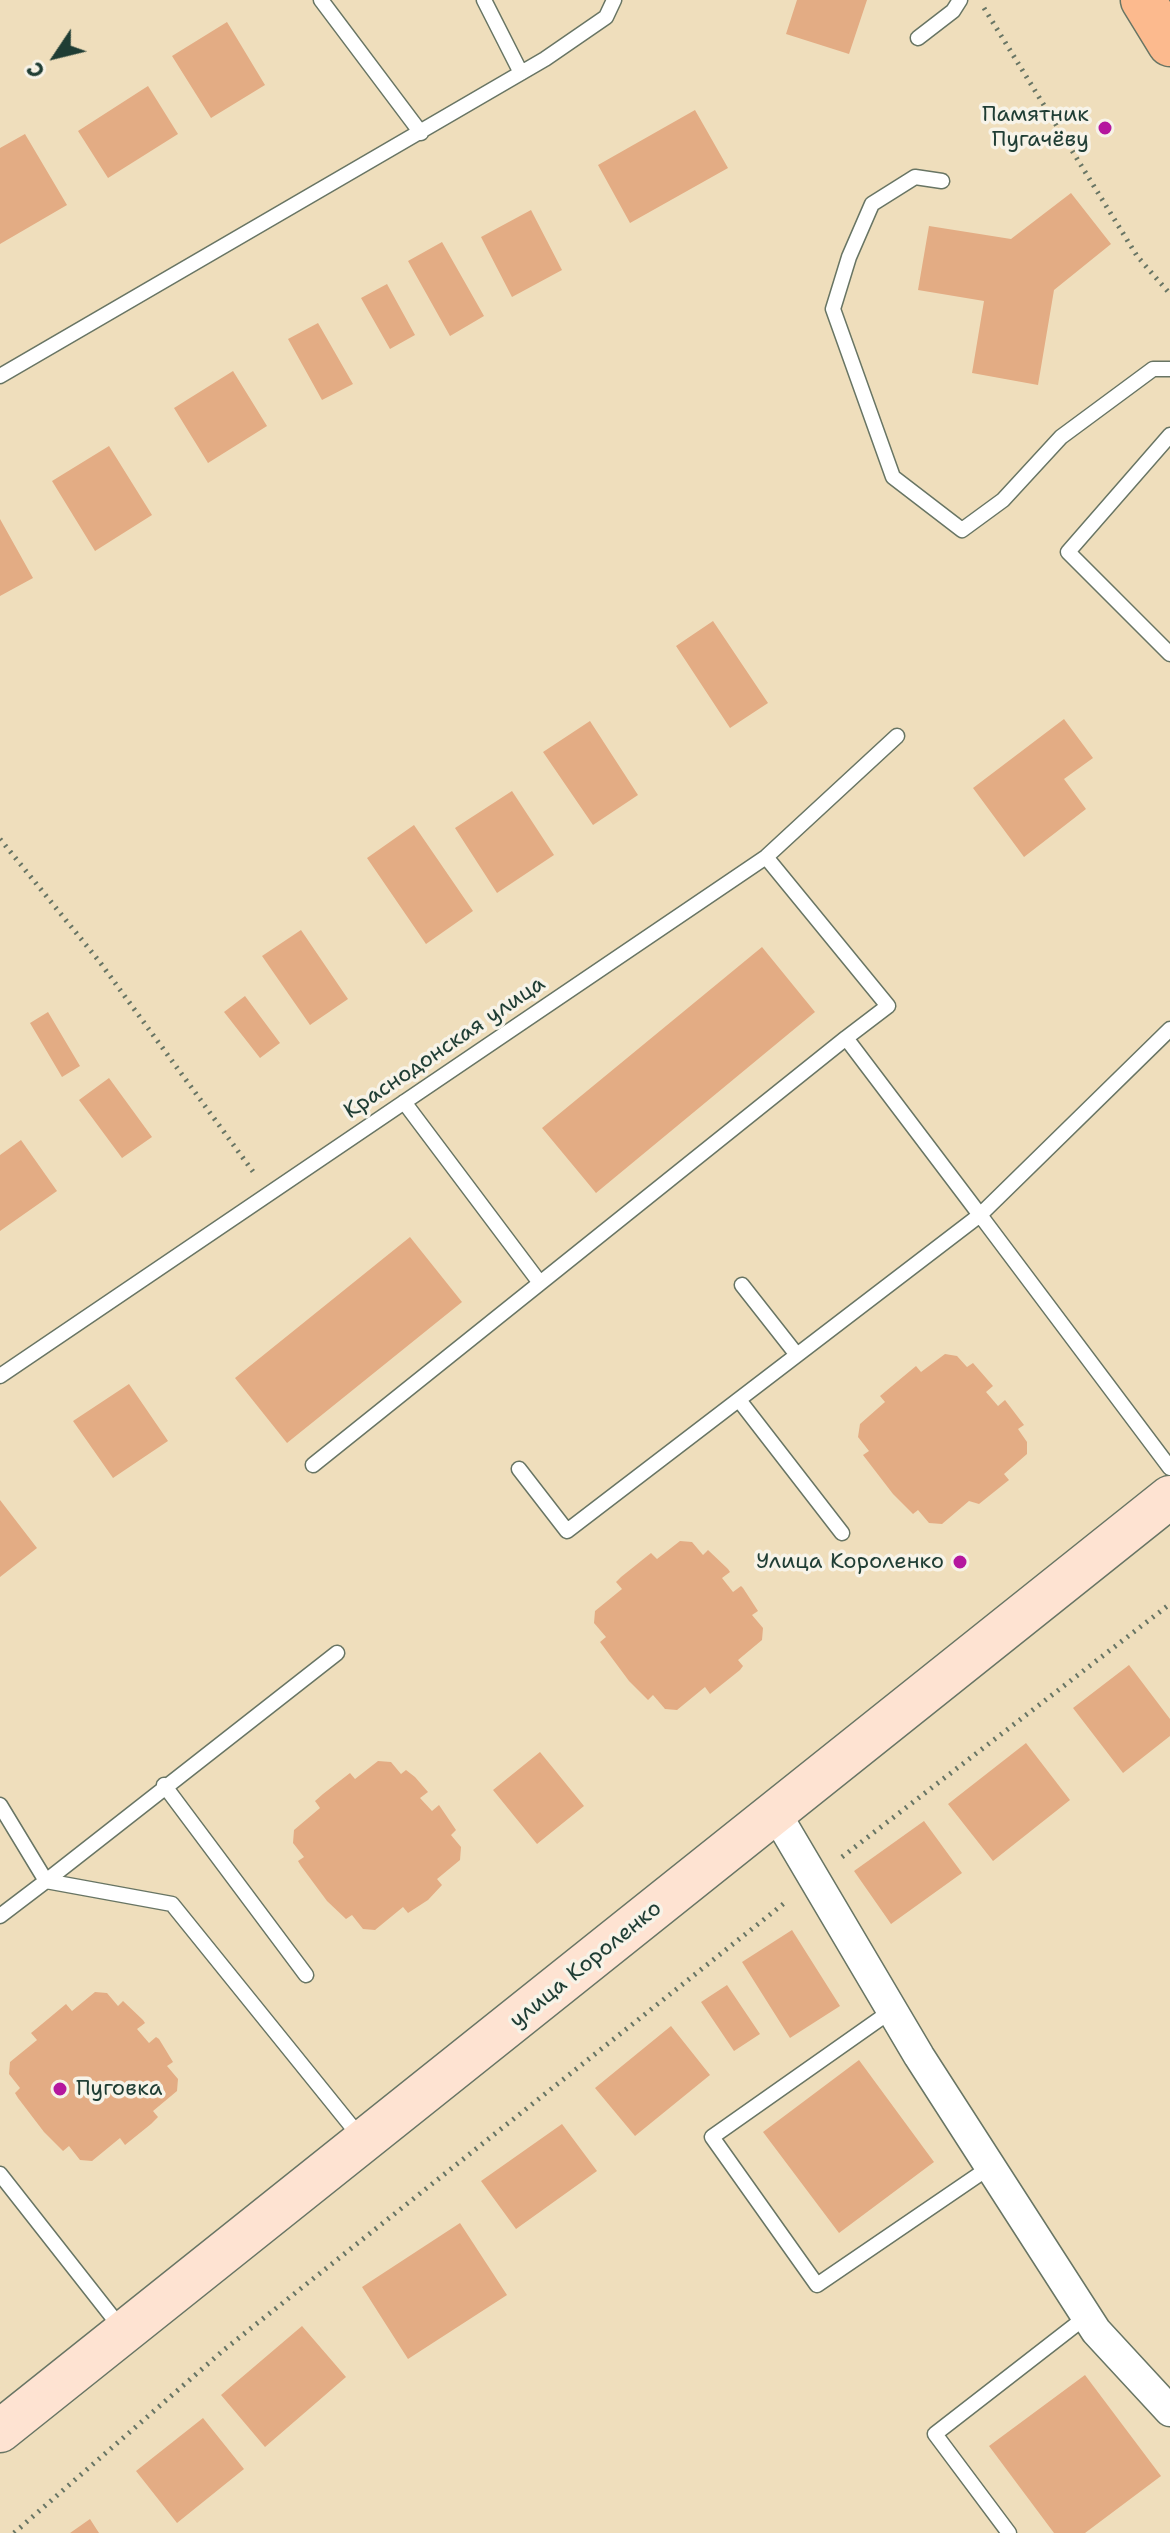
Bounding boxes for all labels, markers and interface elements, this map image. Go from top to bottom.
north arrow [16,16,96,96]
text: С [20,56,52,84]
place label: Памятник Пугачёву [982,102,1089,154]
marker: Памятник Пугачёву [1096,119,1114,137]
street label: Краснодонская улица [339,971,551,1125]
place label: Улица Короленко [756,1549,944,1575]
marker: Улица Короленко [951,1553,969,1571]
street label: улица Короленко [505,1896,667,2034]
place label: Пуговка [76,2076,162,2102]
marker: Пуговка [51,2080,69,2098]

